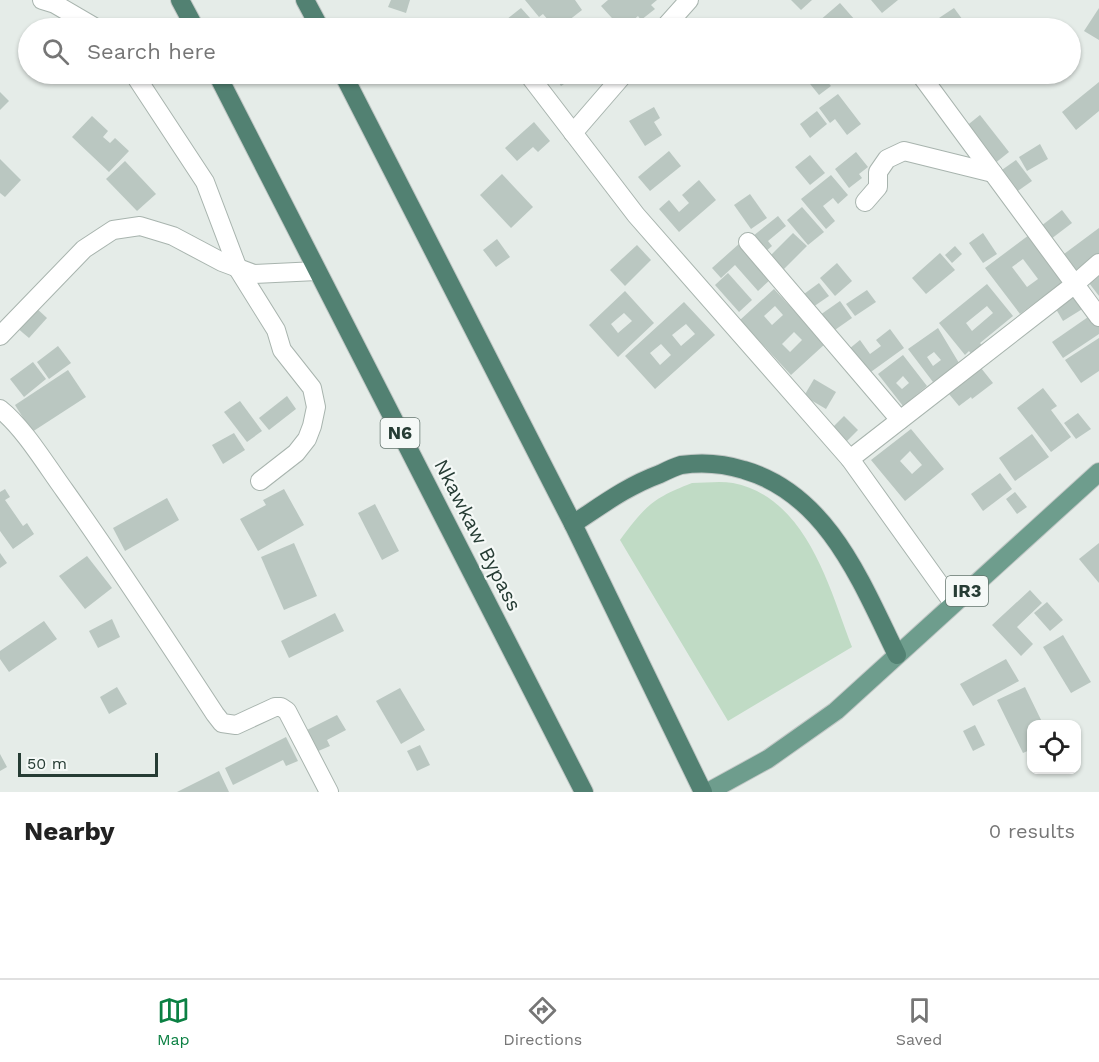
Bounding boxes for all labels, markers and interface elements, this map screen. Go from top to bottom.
search box [18,18,1081,84]
icon: search [39,35,72,68]
text: Search here [87,39,216,64]
road number: N6 [380,418,420,448]
street label: Nkawkaw Bypass [429,455,527,615]
road number: IR3 [946,576,988,606]
map controls [1027,720,1081,774]
button: locate [1027,720,1081,774]
scale bar [18,750,158,778]
text: 50 m [27,754,67,773]
text: Nearby [24,816,115,846]
text: 0 results [989,819,1075,843]
tab: Map [157,994,190,1049]
tab: Directions [503,994,582,1049]
tab: Saved [896,994,942,1049]

